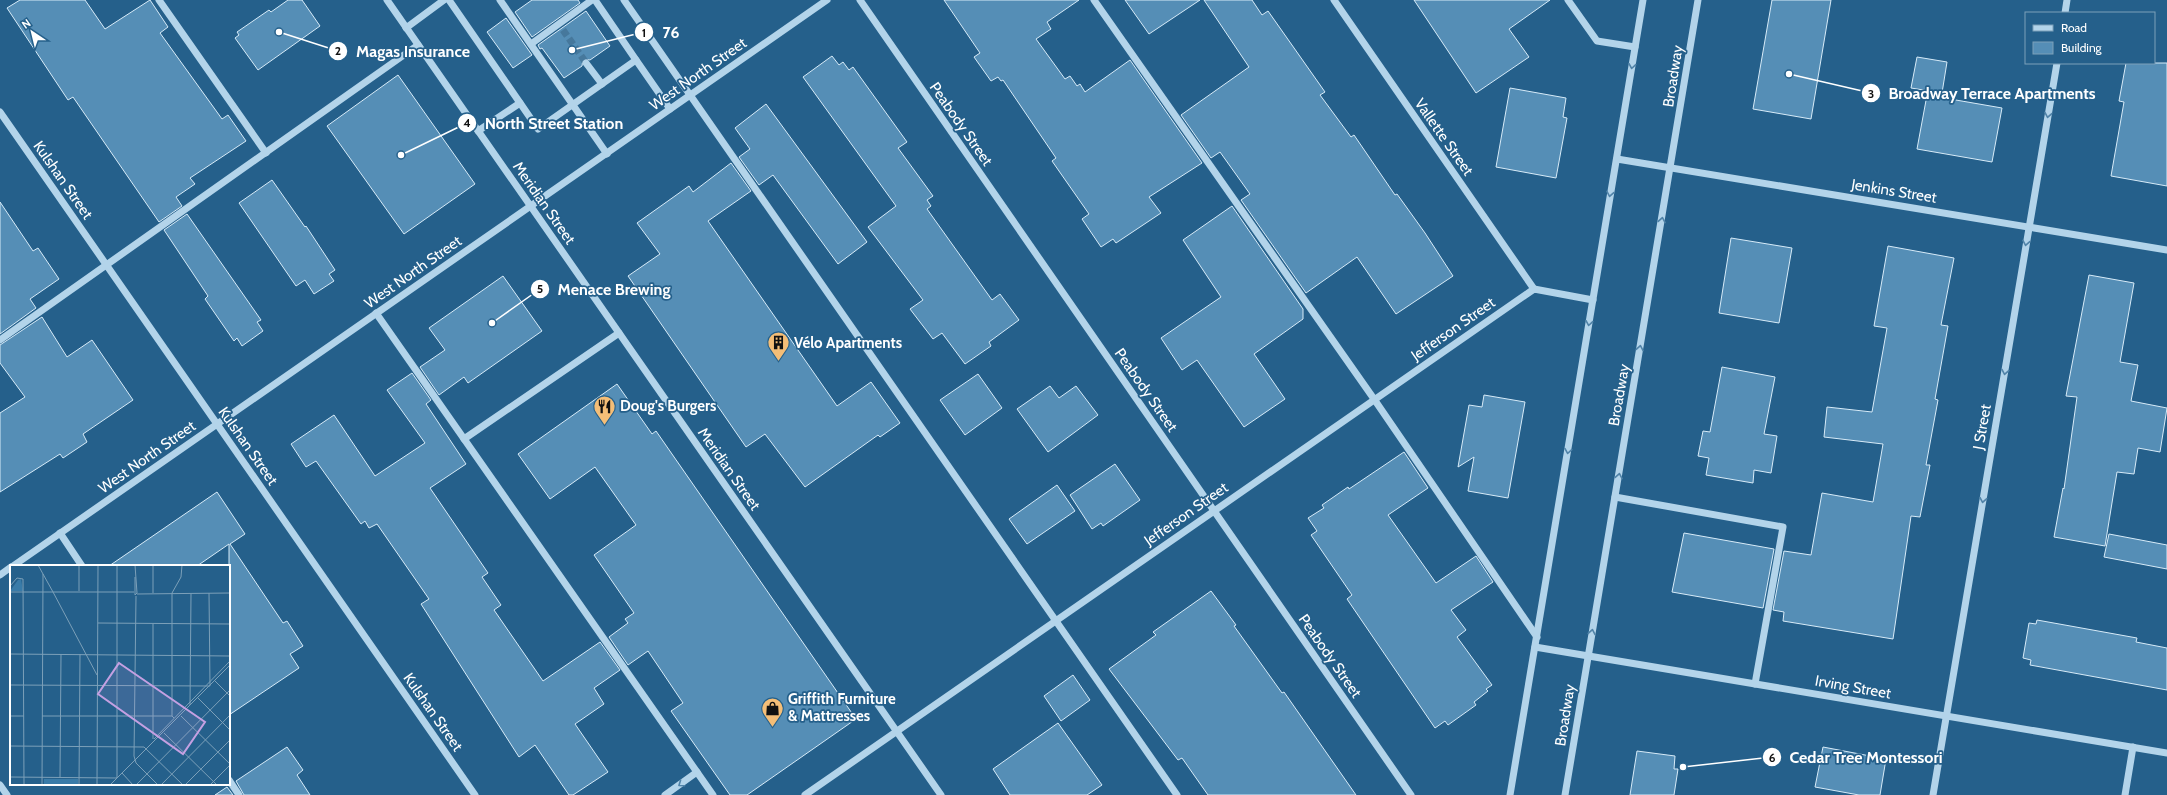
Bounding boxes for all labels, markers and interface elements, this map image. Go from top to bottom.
north arrow [12,12,52,52]
legend [2025,12,2155,64]
text: N [19,16,33,32]
callout: 76 [634,18,687,46]
text: Road [2061,20,2087,35]
text: 76 [663,23,679,42]
text: 1 [642,25,646,40]
street label: West North Street [646,34,750,114]
callout: Magas Insurance [328,37,478,65]
text: Building [2061,40,2103,55]
text: Magas Insurance [356,42,470,61]
text: 2 [335,43,341,58]
street label: Broadway [1659,43,1687,108]
one-way arrow [1628,63,1637,69]
street label: Peabody Street [926,79,996,169]
callout: Broadway Terrace Apartments [1861,79,2104,107]
text: Broadway Terrace Apartments [1888,84,2096,103]
text: 3 [1868,86,1874,101]
street label: Vallette Street [1411,95,1477,179]
callout: North Street Station [457,109,631,137]
one-way arrow [2044,112,2053,118]
text: North Street Station [485,114,623,133]
text: 4 [463,115,471,130]
street label: Kulshan Street [29,137,97,223]
street label: Meridian Street [509,158,579,248]
street label: Jenkins Street [1849,175,1938,207]
one-way arrow [1607,191,1615,197]
one-way arrow [1657,217,1665,223]
street label: West North Street [361,232,465,312]
one-way arrow [2023,240,2031,247]
callout: Menace Brewing [530,275,679,303]
text: Menace Brewing [558,280,670,299]
text: 5 [537,281,543,296]
street label: Jefferson Street [1407,293,1498,365]
one-way arrow [1585,319,1594,326]
building icon: Vélo Apartments [765,330,791,363]
place label: Vélo Apartments [794,334,902,352]
street label: Peabody Street [1111,345,1181,435]
one-way arrow [1635,345,1644,351]
street label: Broadway [1605,362,1633,427]
one-way arrow [2001,369,2009,375]
restaurant icon: Doug's Burgers [592,393,618,426]
place label: Doug's Burgers [620,397,716,415]
street label: Kulshan Street [214,403,282,489]
street label: J Street [1969,403,1995,452]
street label: West North Street [95,417,199,497]
street label: Meridian Street [694,424,764,514]
one-way arrow [1564,448,1572,454]
one-way arrow [1614,473,1623,480]
street label: Jefferson Street [1140,478,1231,550]
one-way arrow [1979,497,1988,503]
inset map [10,565,230,785]
street label: Peabody Street [1295,611,1365,701]
one-way arrow [1588,629,1596,635]
street label: Kulshan Street [399,669,467,755]
street label: Irving Street [1814,671,1892,703]
street label: Broadway [1551,682,1579,747]
place label: Griffith Furniture & Mattresses [788,690,896,725]
shop icon: Griffith Furniture & Mattresses [760,695,786,728]
callout: Cedar Tree Montessori [1762,743,1951,771]
text: Cedar Tree Montessori [1789,748,1943,767]
text: 6 [1769,750,1776,765]
one-way arrow [678,779,685,787]

